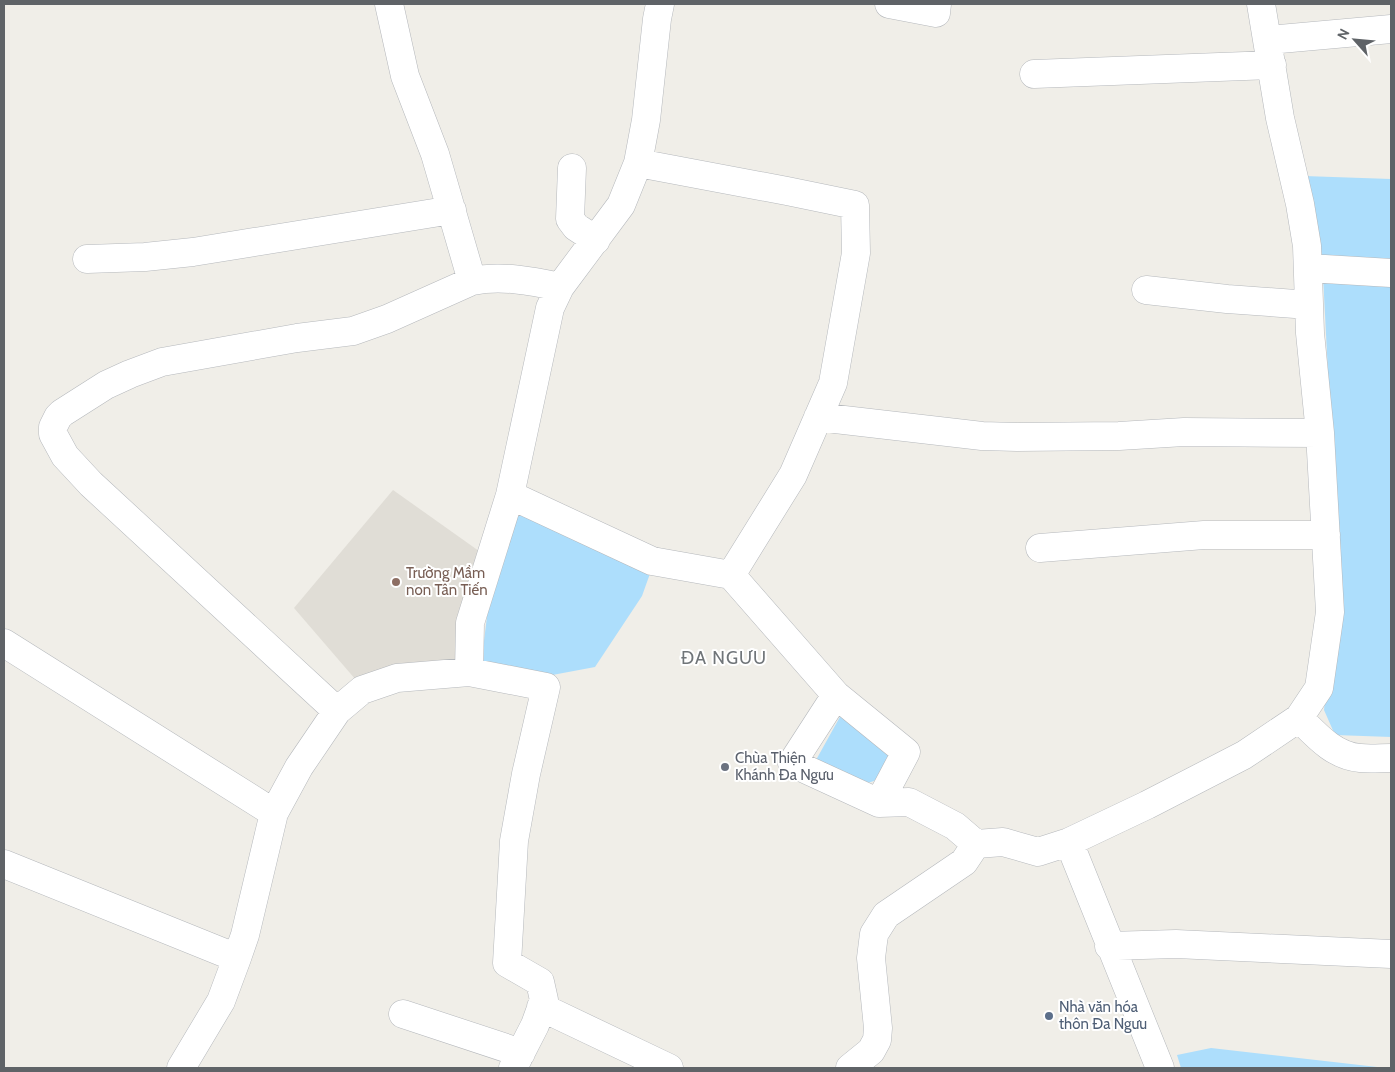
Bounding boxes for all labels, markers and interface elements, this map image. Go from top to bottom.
north arrow [1330,15,1380,65]
text: N [1333,26,1354,43]
place label: Trường Mầm non Tân Tiến [406,564,488,599]
marker: Trường Mầm non Tân Tiến [390,576,402,588]
district label: ĐA NGƯU [681,647,767,669]
place label: Chùa Thiện Khánh Đa Ngưu [735,749,834,784]
marker: Chùa Thiện Khánh Đa Ngưu [719,761,731,773]
place label: Nhà văn hóa thôn Đa Ngưu [1059,998,1147,1033]
marker: Nhà văn hóa thôn Đa Ngưu [1043,1010,1055,1022]

